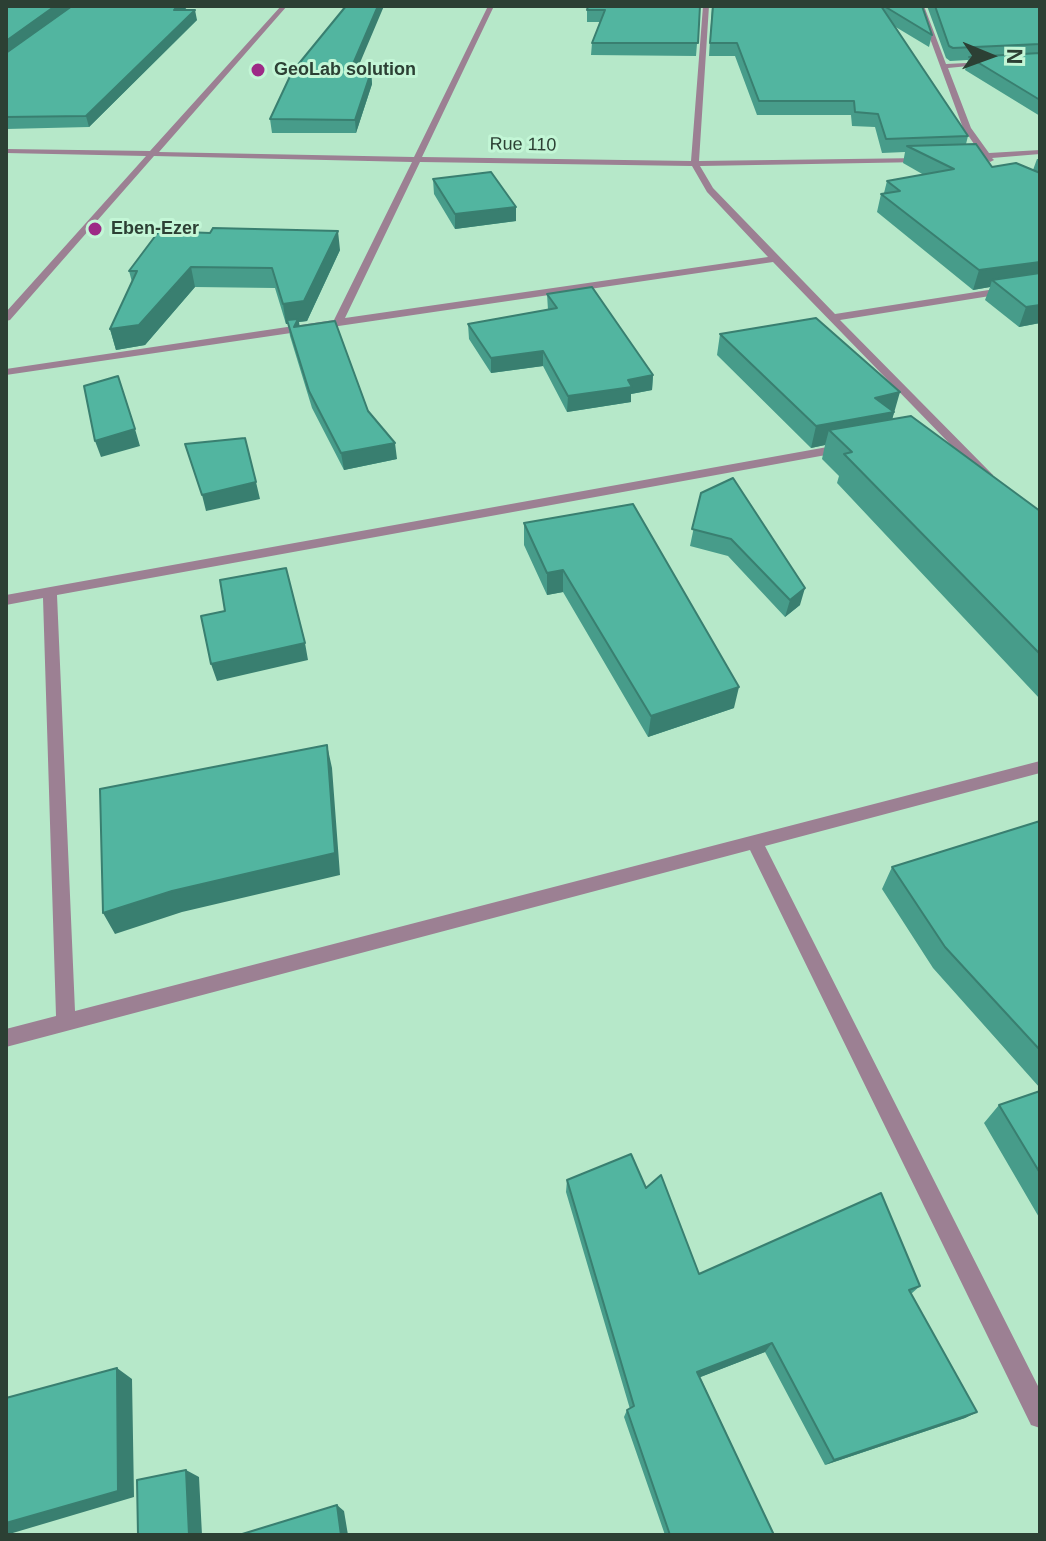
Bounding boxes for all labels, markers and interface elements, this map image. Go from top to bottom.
north arrow [950,16,1030,96]
text: N [1002,48,1027,65]
place label: GeoLab solution [274,59,416,81]
marker: GeoLab solution [249,61,267,79]
street label: Rue 110 [489,134,557,156]
place label: Eben-Ezer [111,218,199,240]
marker: Eben-Ezer [86,220,104,238]

